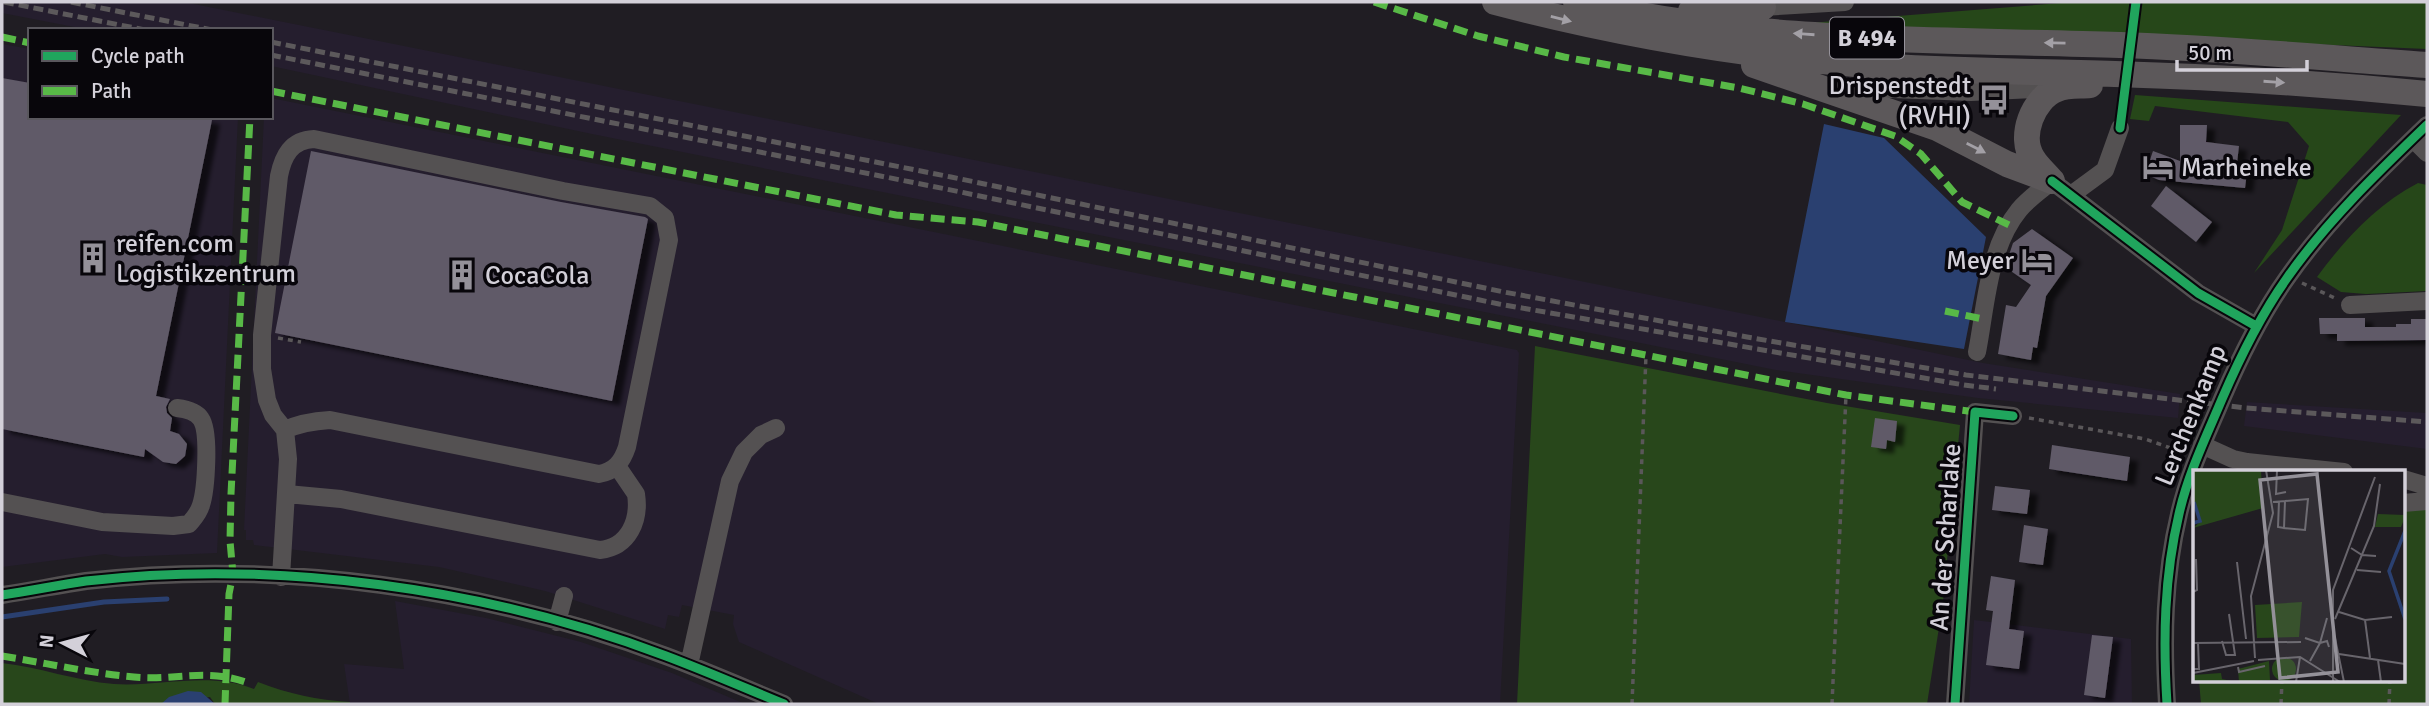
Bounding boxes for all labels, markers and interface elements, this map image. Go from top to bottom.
one-way arrow [1550,14,1572,25]
road number: B 494 [1830,18,1904,58]
legend [28,28,273,119]
one-way arrow [1792,28,1814,39]
scale bar [2177,28,2306,72]
one-way arrow [2044,37,2066,49]
text: 50 m [2188,40,2232,66]
text: Cycle path [91,43,185,69]
place label: Drispenstedt (RVHI) [1829,70,1971,132]
one-way arrow [2264,77,2286,88]
text: Path [91,78,132,104]
bus stop icon: Drispenstedt (RVHI) [1977,83,2011,117]
one-way arrow [1966,142,1986,154]
hotel icon: Marheineke [2141,150,2175,184]
place label: Marheineke [2181,152,2312,184]
place label: reifen.com Logistikzentrum [116,228,296,290]
building icon: reifen.com Logistikzentrum [76,241,110,275]
hotel icon: Meyer [2020,243,2054,277]
place label: Meyer [1946,245,2014,277]
building icon: CocaCola [445,258,479,292]
place label: CocaCola [485,260,589,292]
street label: Lerchenkamp [2148,340,2234,491]
street label: An der Scharlake [1923,442,1969,632]
inset map [2193,470,2404,682]
north arrow [28,608,98,678]
text: N [34,634,60,649]

